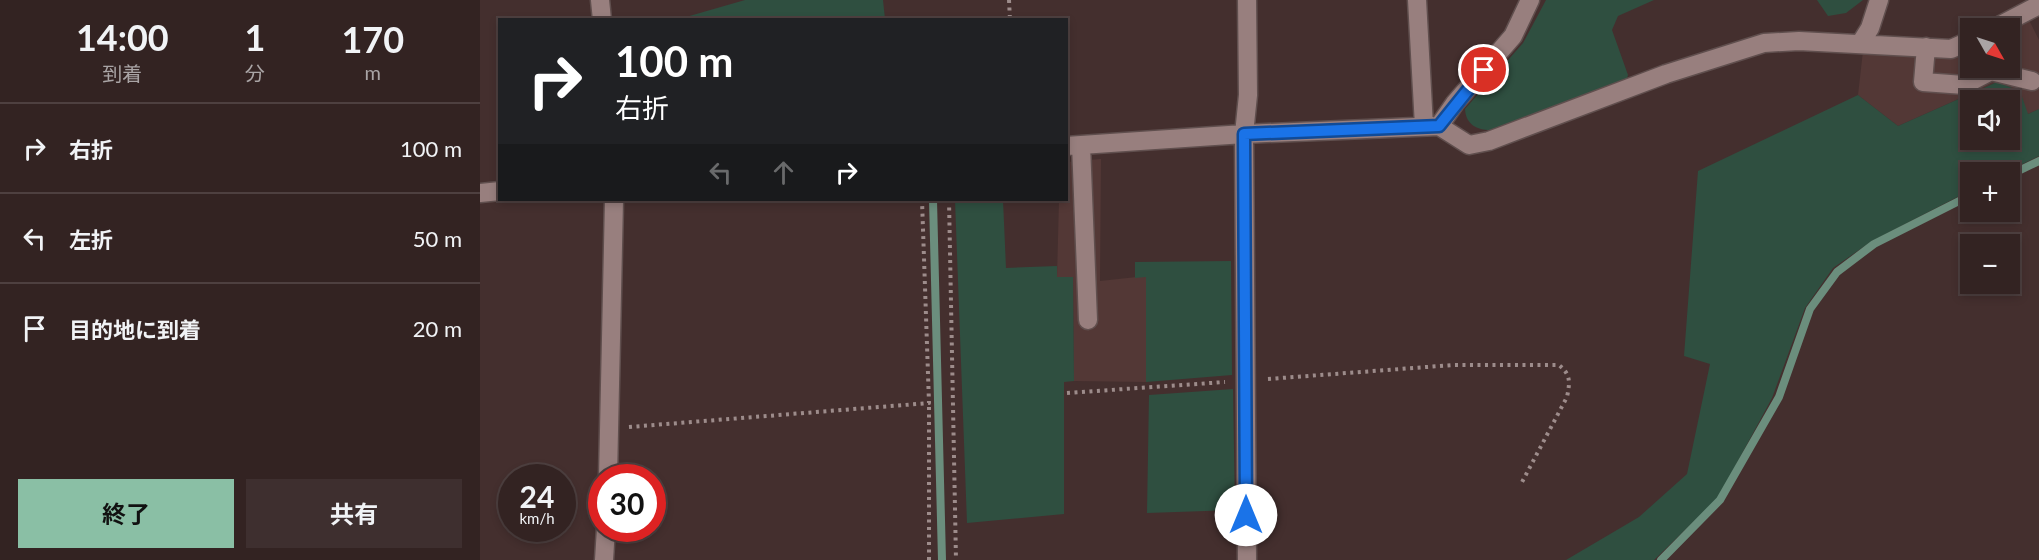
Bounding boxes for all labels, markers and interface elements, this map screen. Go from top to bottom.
text: 14:00 [76,15,169,59]
text: 1 [245,15,266,59]
text: 170 [341,17,404,61]
north arrow [1960,18,2020,78]
map controls [1960,18,2020,294]
text: 100 m [615,36,733,86]
icon: right [516,42,594,120]
pin [1458,44,1509,95]
icon: arrive [1467,53,1500,86]
text: m [365,60,381,84]
text: 到着 [102,61,142,85]
text: 分 [245,61,265,85]
button: sound [1960,90,2020,150]
text: 右折 [615,91,669,124]
icon: right [18,132,51,165]
text: 100 m [400,135,462,162]
text: 右折 [69,136,113,163]
icon: left [704,156,737,189]
icon: ahead [767,156,800,189]
icon: right [830,156,863,189]
button: + [1960,162,2020,222]
icon: left [18,222,51,255]
text: 50 m [413,225,462,252]
text: 左折 [69,226,113,253]
button: − [1960,234,2020,294]
icon: arrive [18,312,51,345]
text: 20 m [413,315,462,342]
text: 目的地に到着 [69,316,201,343]
speed limit sign: 30 [588,464,666,542]
text: 24 [520,478,554,514]
button: 終了 [18,479,234,548]
button: 共有 [246,479,462,548]
position arrow [1214,483,1278,547]
text: km/h [519,509,555,527]

